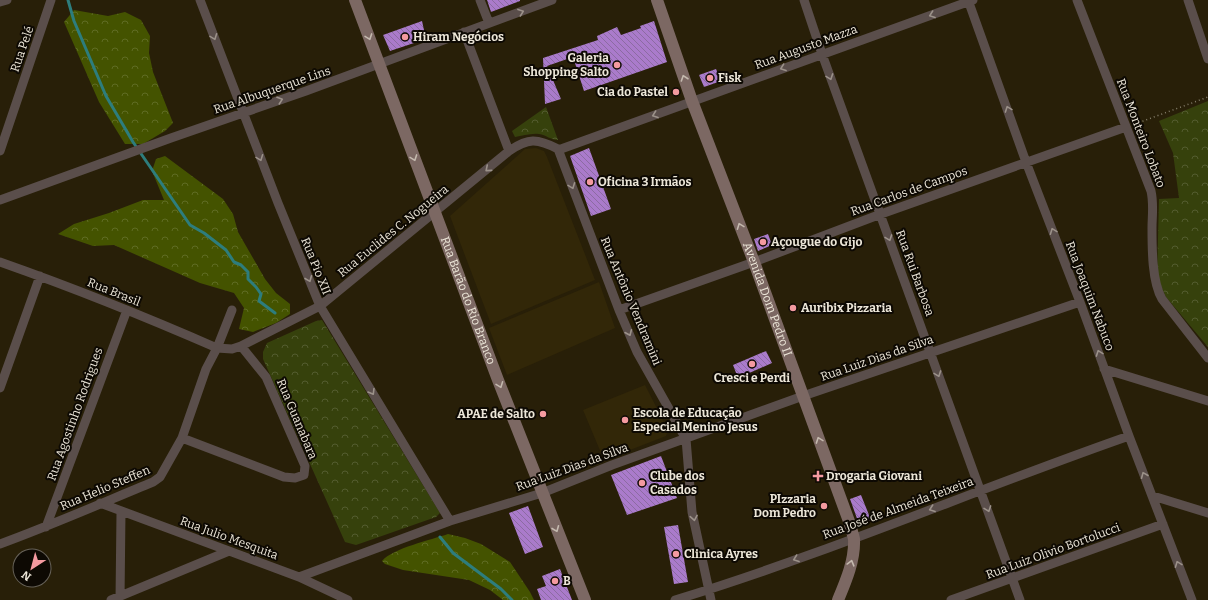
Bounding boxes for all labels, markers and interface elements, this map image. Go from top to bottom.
one-way arrow [517,8,524,16]
one-way arrow [929,10,936,18]
street label: Rua Augusto Mazza [753,22,860,72]
street label: Rua Pelé [8,24,36,74]
place label: Hiram Negócios [413,30,504,44]
marker: Hiram Negócios [400,32,410,42]
one-way arrow [210,33,218,40]
one-way arrow [364,33,372,40]
place label: Galeria Shopping Salto [523,51,609,79]
marker: Galeria Shopping Salto [612,60,622,70]
street label: Rua Albuquerque Lins [212,63,333,117]
one-way arrow [780,64,787,72]
place label: Fisk [718,71,742,85]
marker: Fisk [705,73,715,83]
one-way arrow [825,73,834,80]
one-way arrow [680,75,688,82]
street label: Rua Monteiro Lobato [1114,76,1168,190]
place label: Cia do Pastel [597,85,668,99]
marker: Cia do Pastel [671,87,681,97]
one-way arrow [276,97,283,105]
one-way arrow [1004,106,1013,113]
one-way arrow [652,110,659,118]
one-way arrow [256,154,264,161]
one-way arrow [410,155,418,162]
street label: Rua Carlos de Campos [849,163,969,219]
one-way arrow [485,164,492,171]
place label: Oficina 3 Irmãos [598,175,692,189]
marker: Oficina 3 Irmãos [585,177,595,187]
street label: Rua Euclides C. Nogueira [335,182,451,280]
one-way arrow [567,182,575,189]
one-way arrow [736,222,744,229]
street label: Rua Rui Barbosa [893,228,937,318]
one-way arrow [1049,228,1057,235]
one-way arrow [885,234,893,241]
street label: Rua Pio XII [298,235,334,297]
street label: Rua Barão do Rio Branco [438,235,499,366]
street label: Rua Antônio Vendramini [598,235,665,368]
place label: Açougue do Gijo [771,235,862,250]
marker: Açougue do Gijo [758,237,768,247]
street label: Rua Joaquim Nabuco [1063,239,1117,353]
street label: Avenida Dom Pedro II [740,240,795,358]
street label: Rua Brasil [85,275,143,309]
one-way arrow [304,275,312,282]
place label: Auribix Pizzaria [801,301,892,315]
marker: Auribix Pizzaria [788,303,798,313]
one-way arrow [624,328,632,336]
street label: Rua Luiz Dias da Silva [819,332,936,384]
street label: Rua Agostinho Rodrigues [44,345,106,482]
one-way arrow [1095,350,1103,357]
marker: Cresci e Perdi [747,359,757,369]
one-way arrow [933,370,942,377]
place label: Cresci e Perdi [714,371,790,385]
street label: Rua Guanabara [274,377,320,462]
one-way arrow [495,381,503,388]
one-way arrow [367,388,374,395]
place label: Escola de Educação Especial Menino Jesus [633,406,758,434]
place label: APAE de Salto [457,407,535,421]
marker: APAE de Salto [538,409,548,419]
marker: Escola de Educação Especial Menino Jesus [620,415,630,425]
one-way arrow [815,436,823,443]
street label: Rua Luiz Dias da Silva [514,440,630,494]
street label: Rua Helio Steffen [58,463,152,513]
place label: Clube dos Casados [650,469,705,497]
place label: Drogaria Giovani [826,469,922,483]
marker: Drogaria Giovani [813,471,823,481]
one-way arrow [1141,471,1149,478]
street label: Rua José de Almeida Teixeira [821,474,976,542]
marker: Clube dos Casados [637,478,647,488]
place label: PIzzaria Dom Pedro [754,492,816,520]
marker: PIzzaria Dom Pedro [819,501,829,511]
one-way arrow [928,504,935,512]
one-way arrow [983,505,991,512]
street label: Rua Julio Mesquita [178,514,280,562]
one-way arrow [689,515,697,521]
street label: Rua Luiz Olivio Bortolucci [984,520,1122,582]
one-way arrow [552,525,560,532]
place label: Clinica Ayres [684,547,758,561]
north arrow [12,548,52,588]
marker: Clinica Ayres [671,549,681,559]
one-way arrow [793,554,800,562]
one-way arrow [846,560,855,567]
one-way arrow [1175,560,1183,567]
text: N [19,568,34,583]
place label: B [563,574,571,588]
marker: B [550,576,560,586]

